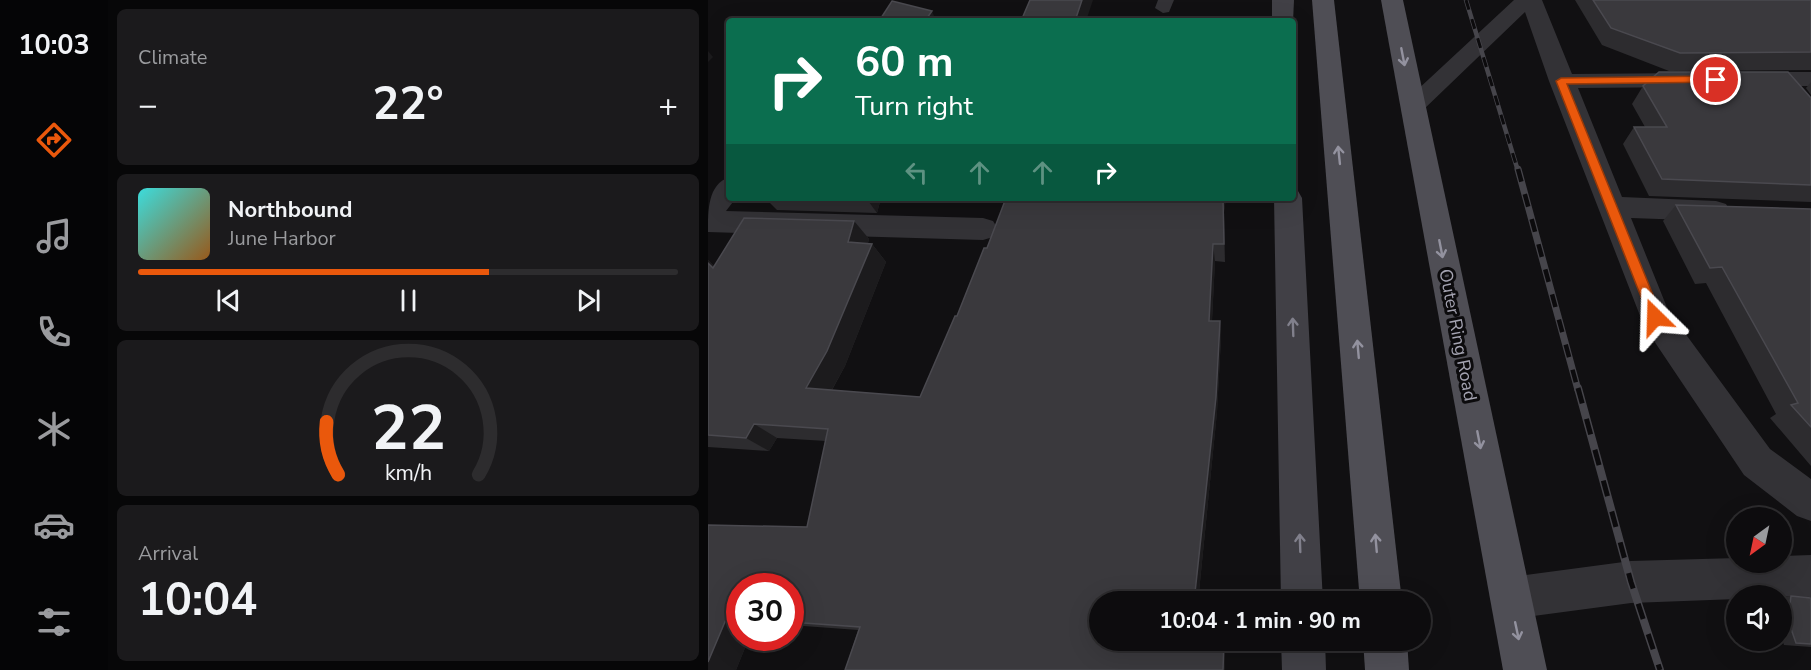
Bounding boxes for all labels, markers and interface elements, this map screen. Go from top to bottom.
text: 10:03 [18,27,90,64]
text: 60 m [855,34,954,91]
icon: right [756,42,834,120]
text: Climate [138,44,207,71]
one-way arrow [1398,47,1409,67]
pin [1690,54,1741,105]
icon: arrive [1699,63,1732,96]
text: 22° [372,74,444,135]
text: − [138,83,158,128]
text: + [658,83,678,128]
text: Turn right [855,88,973,125]
icon: directions [33,119,75,161]
one-way arrow [1333,146,1344,165]
icon: left [900,156,933,189]
icon: ahead [963,156,996,189]
icon: ahead [1026,156,1059,189]
icon: right [1089,156,1122,189]
text: Northbound [228,195,352,225]
icon: music [33,215,75,257]
text: June Harbor [228,225,336,252]
one-way arrow [1436,238,1447,258]
street label: Outer Ring Road [1433,267,1483,403]
icon: previous [212,284,245,317]
icon: pause [392,284,425,317]
icon: next [572,284,605,317]
position arrow [1623,285,1687,349]
icon: phone [33,311,75,353]
one-way arrow [1287,318,1298,338]
one-way arrow [1353,340,1364,359]
text: 22 [371,386,445,471]
icon: climate [33,408,75,450]
one-way arrow [1474,430,1485,449]
text: km/h [384,458,432,488]
icon: car [33,504,75,546]
north arrow [1726,507,1792,573]
map controls [1726,507,1792,651]
one-way arrow [1294,534,1306,554]
one-way arrow [1370,534,1381,554]
text: Arrival [138,540,198,567]
text: 10:04 [138,570,257,631]
speed limit sign: 30 [726,573,804,651]
button: sound [1726,585,1792,651]
icon: filters [33,601,75,643]
text: 10:04 · 1 min · 90 m [1159,606,1361,636]
one-way arrow [1512,621,1524,640]

